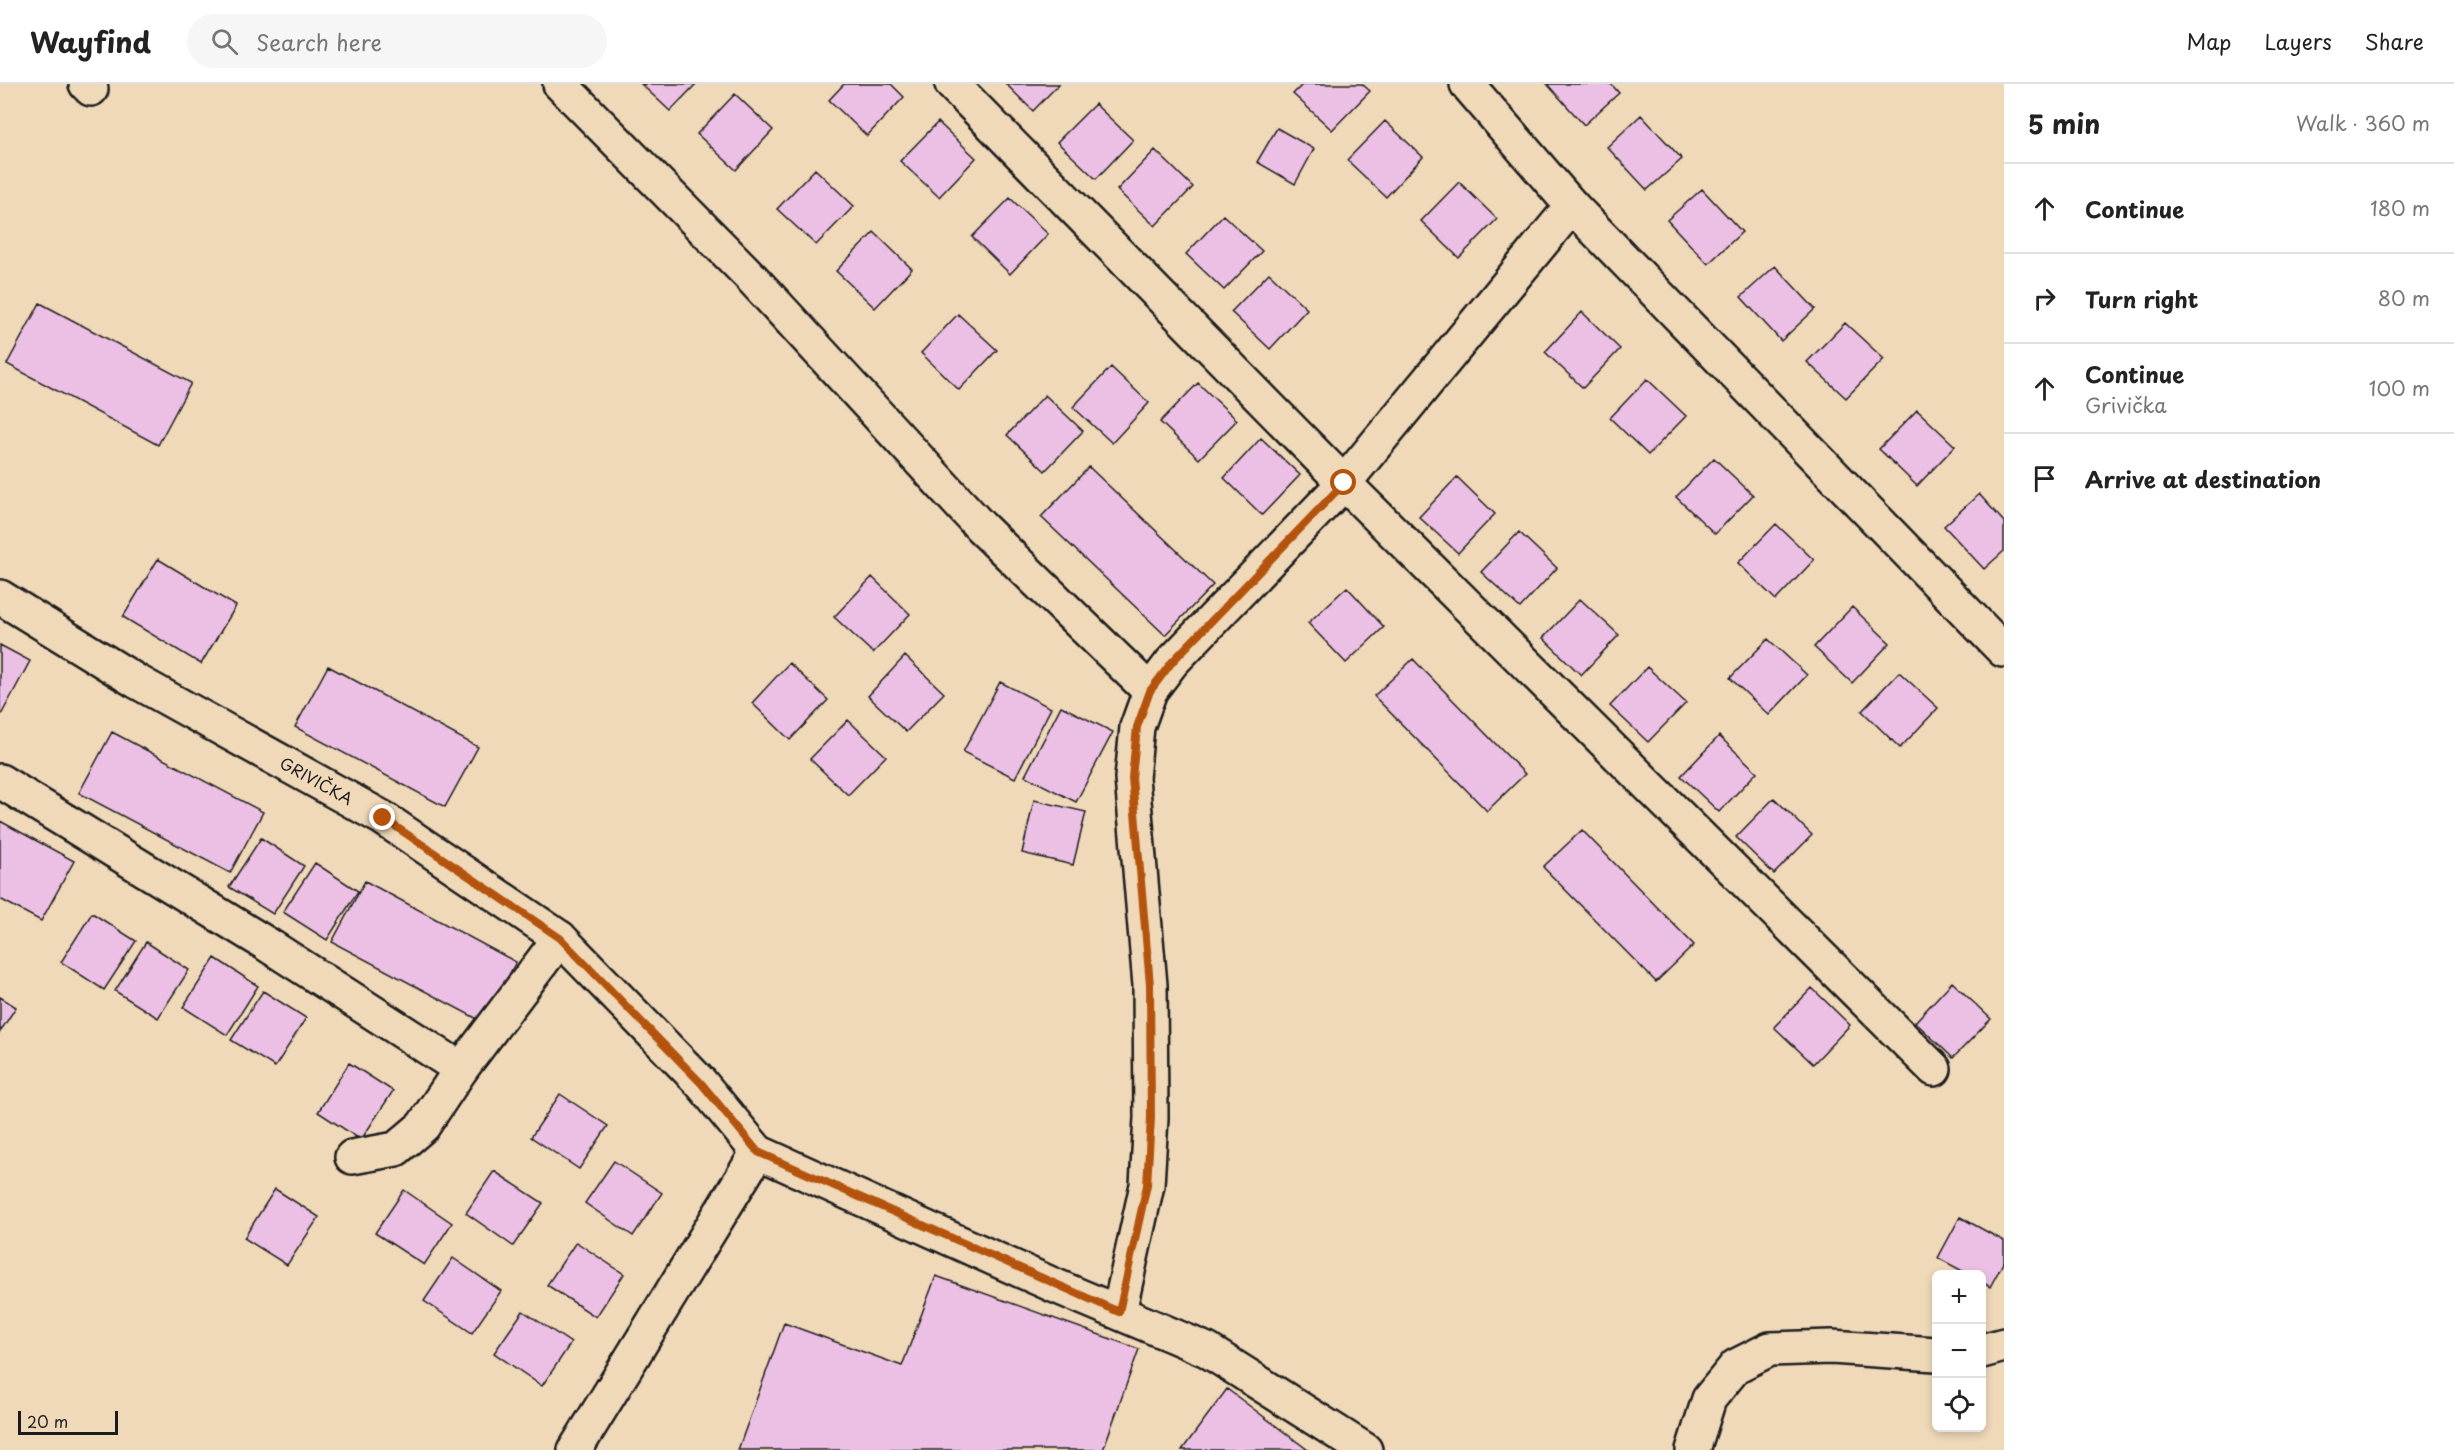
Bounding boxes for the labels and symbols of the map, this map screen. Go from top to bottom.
route start [1330,469,1356,495]
street label: GRIVIČKA [276,750,358,810]
route end [369,804,395,830]
scale bar [18,1408,118,1436]

